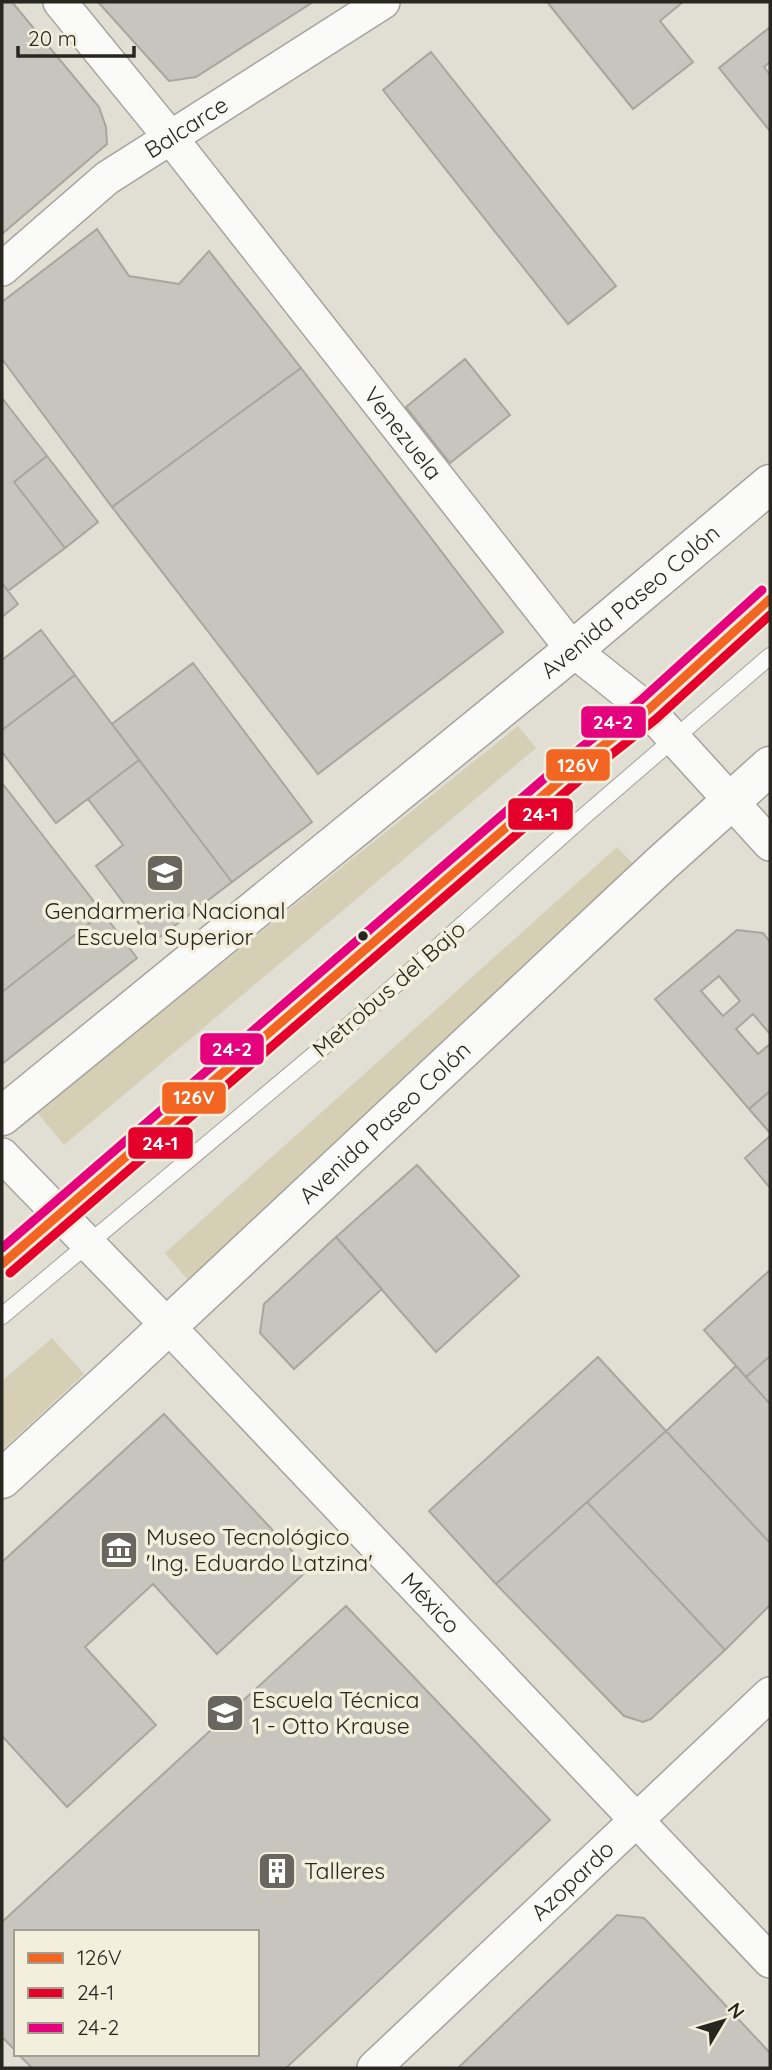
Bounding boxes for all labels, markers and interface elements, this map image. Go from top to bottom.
scale bar [18,14,133,58]
text: 20 m [28,25,77,51]
street label: Balcarce [139,90,233,164]
street label: Venezuela [358,381,449,485]
street label: Avenida Paseo Colón [535,518,725,684]
line badge: 24-2 [580,705,647,739]
text: 24-2 [593,710,633,734]
line badge: 126V [545,748,611,782]
text: 126V [557,753,599,777]
line badge: 24-1 [507,797,574,831]
text: 24-1 [522,802,558,826]
school or university icon: Gendarmeria Nacional Escuela Superior [144,852,186,894]
place label: Gendarmeria Nacional Escuela Superior [45,896,285,951]
street label: Metrobus del Bajo [306,914,471,1063]
unlabelled marker [356,929,370,943]
line badge: 24-2 [199,1032,265,1066]
street label: Avenida Paseo Colón [293,1035,476,1210]
text: 24-2 [212,1037,252,1061]
line badge: 126V [161,1081,227,1115]
text: 126V [173,1085,215,1109]
line badge: 24-1 [127,1126,194,1160]
text: 24-1 [142,1131,178,1155]
place label: Museo Tecnológico 'Ing. Eduardo Latzina' [146,1522,373,1577]
museum icon: Museo Tecnológico 'Ing. Eduardo Latzina' [98,1529,140,1571]
street label: México [395,1566,467,1639]
place label: Escuela Técnica 1 - Otto Krause [252,1685,419,1740]
school or university icon: Escuela Técnica 1 - Otto Krause [204,1692,246,1734]
street label: Azopardo [524,1834,620,1926]
building icon: Talleres [256,1850,298,1892]
place label: Talleres [304,1856,385,1885]
legend [14,1930,259,2056]
text: 126V [77,1944,122,1970]
text: 24-1 [77,1979,114,2005]
north arrow [688,1986,758,2056]
text: N [723,1998,750,2023]
text: 24-2 [77,2014,119,2040]

